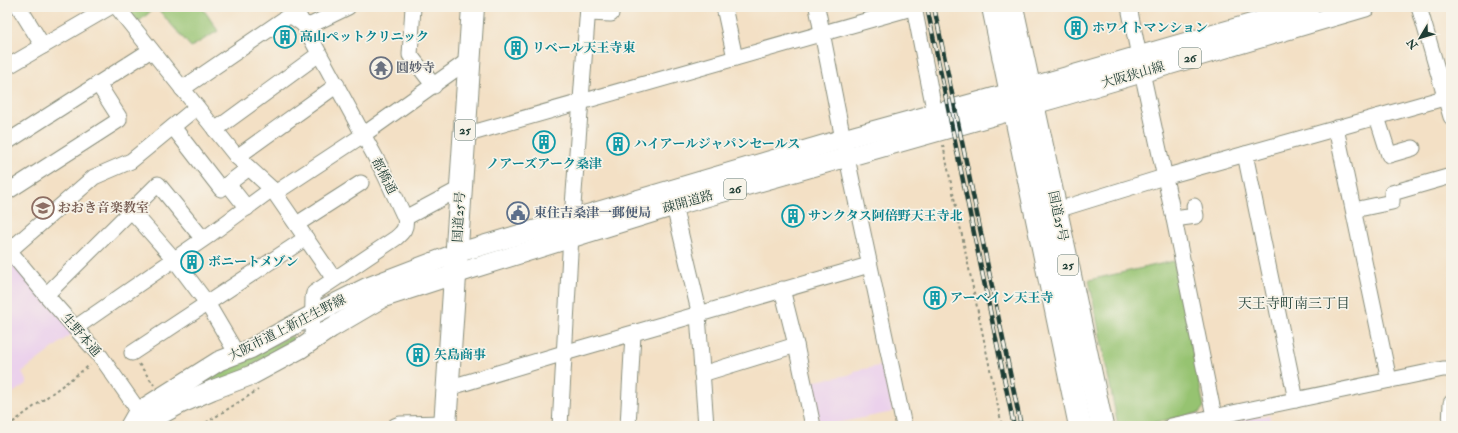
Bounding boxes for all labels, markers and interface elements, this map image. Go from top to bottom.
building icon: ホワイトマンション [1063,15,1089,41]
north arrow [1400,18,1440,58]
place label: ホワイトマンション [1092,20,1208,36]
building icon: 高山ペットクリニック [272,24,298,50]
place label: 高山ペットクリニック [300,29,429,45]
building icon: リベール天王寺東 [503,35,529,61]
text: N [1404,35,1421,53]
place label: リベール天王寺東 [532,40,635,56]
road number: 26 [1179,48,1201,68]
temple icon: 圓妙寺 [368,55,394,81]
street label: 大阪狭山線 [1100,58,1166,92]
place label: 圓妙寺 [396,60,435,76]
road number: 25 [455,120,475,140]
building icon: ノアーズアーク桑津 [531,129,557,155]
building icon: ハイアールジャパンセールス [605,131,631,157]
place label: ハイアールジャパンセールス [634,136,800,152]
street label: 都橋通 [368,155,400,197]
place label: ノアーズアーク桑津 [486,156,603,172]
road number: 26 [724,179,746,199]
street label: 疎開道路 [661,187,715,217]
street label: 国道25号 [1045,189,1071,243]
street label: 国道25号 [450,191,468,243]
school or university icon: おおき音楽教室 [30,195,56,221]
place label: おおき音楽教室 [58,200,149,216]
public building icon: 東住吉桑津一郵便局 [505,200,531,226]
building icon: サンクタス阿倍野天王寺北 [780,203,806,229]
place label: 東住吉桑津一郵便局 [534,205,651,221]
place label: サンクタス阿倍野天王寺北 [808,208,963,224]
building icon: ボニートメゾン [179,249,205,275]
place label: ボニートメゾン [208,254,298,270]
road number: 25 [1058,255,1078,275]
building icon: アーベイン天王寺 [922,285,948,311]
place label: アーベイン天王寺 [950,290,1054,306]
street label: 大阪市道上新庄生野線 [225,291,349,365]
district label: 天王寺町南三丁目 [1238,295,1350,312]
street label: 生野本通 [58,310,104,360]
building icon: 矢島商事 [405,342,431,368]
place label: 矢島商事 [434,347,486,363]

